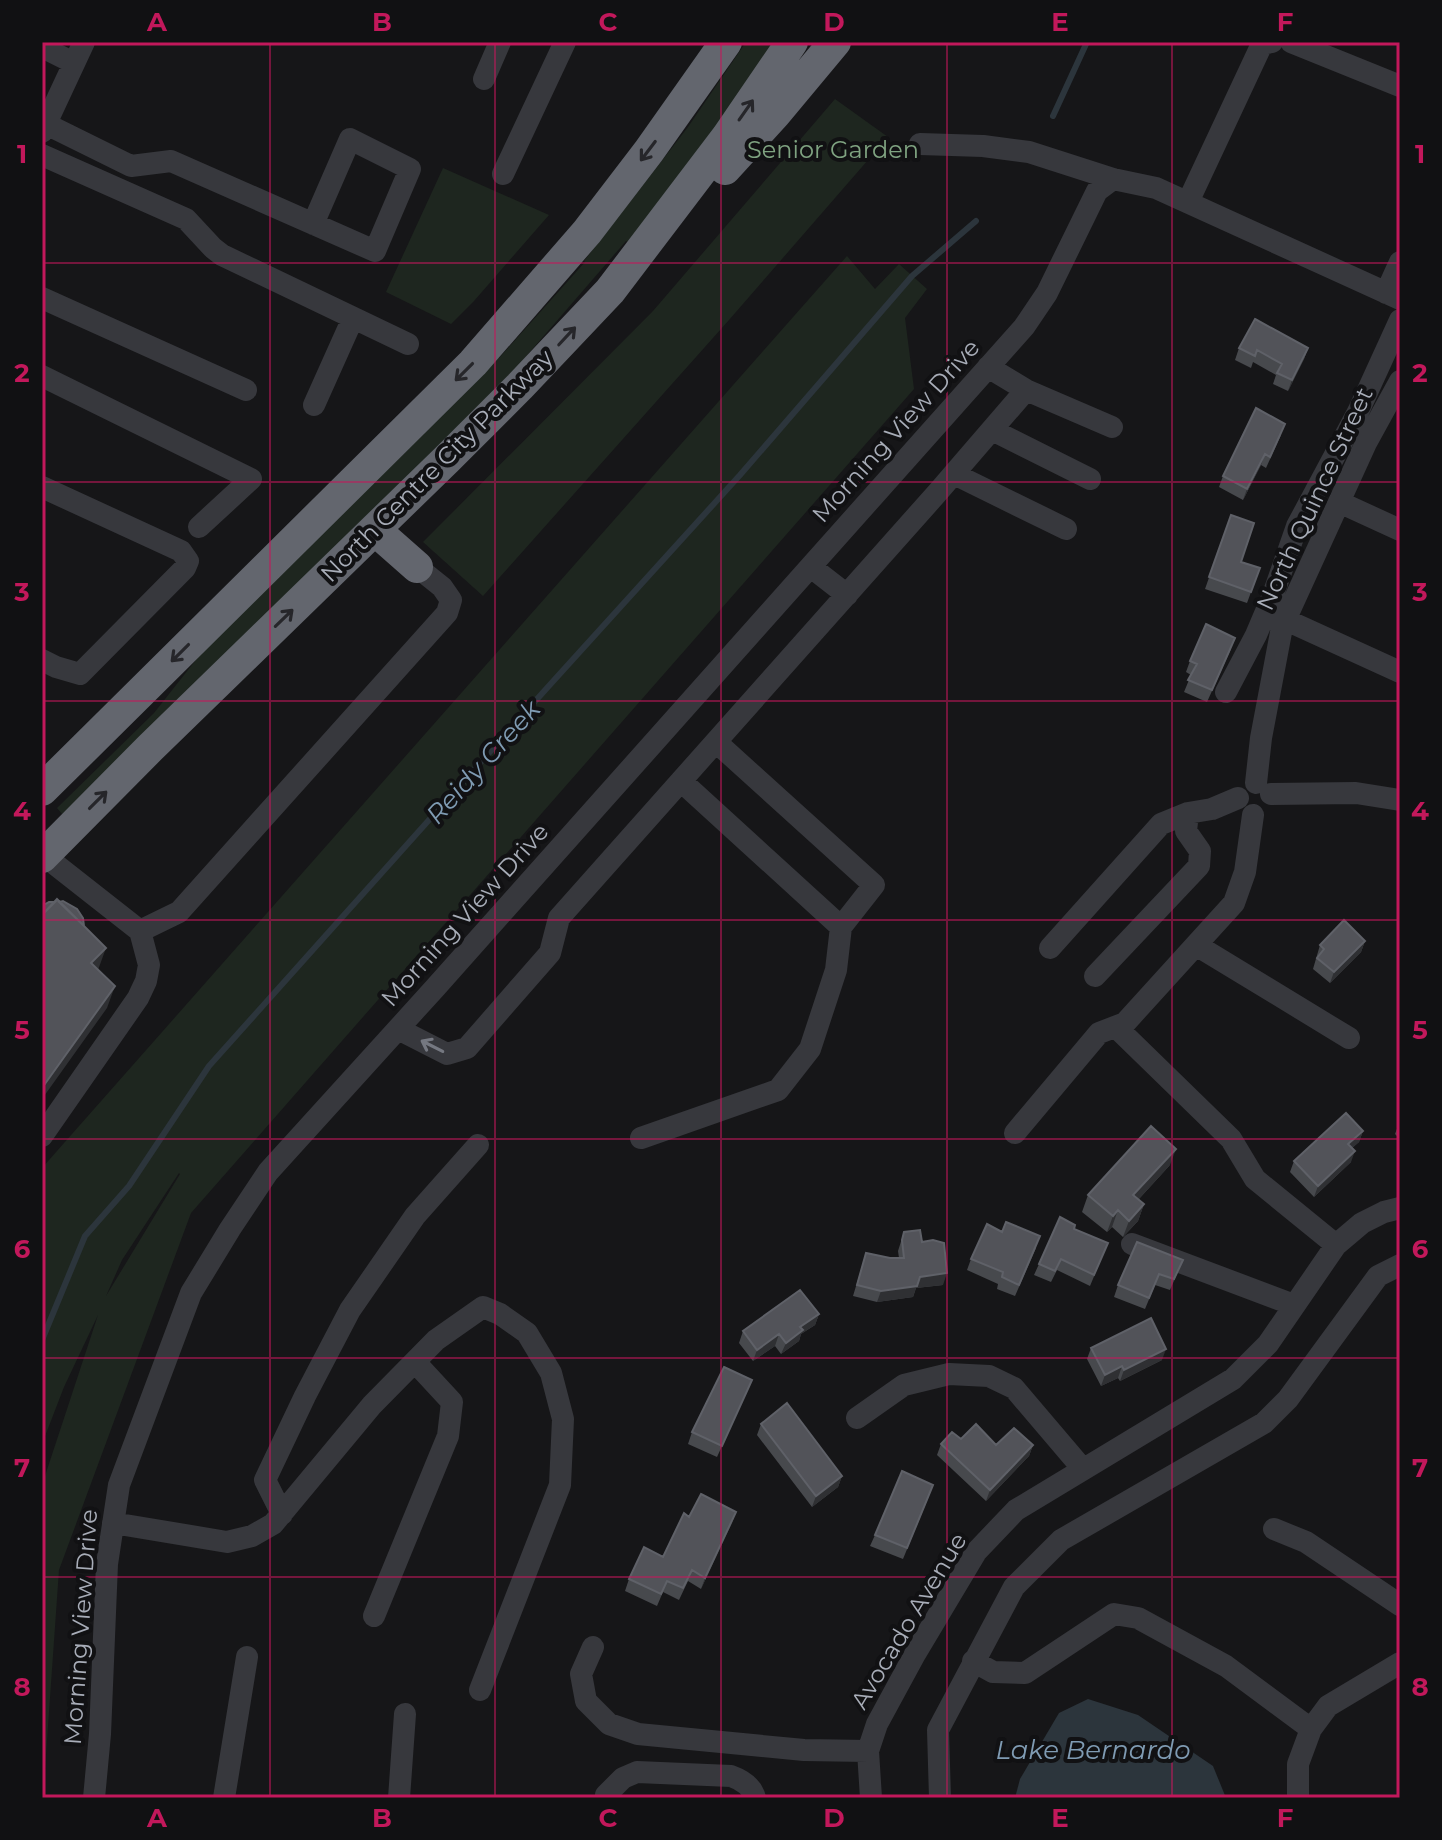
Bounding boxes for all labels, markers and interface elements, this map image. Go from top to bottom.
text: A [146,6,168,38]
text: B [372,6,392,38]
text: C [599,6,618,38]
text: D [823,6,845,38]
text: E [1051,6,1069,38]
text: F [1277,6,1293,38]
one-way arrow [738,100,754,122]
park label: Senior Garden [747,135,919,164]
text: 1 [17,138,27,170]
text: 1 [1415,138,1425,170]
one-way arrow [640,140,657,161]
one-way arrow [557,327,576,346]
street label: Morning View Drive [806,333,985,528]
street label: North Centre City Parkway [314,343,559,588]
text: 2 [14,357,30,389]
text: 2 [1412,357,1428,389]
one-way arrow [455,362,474,381]
street label: North Quince Street [1250,383,1379,615]
text: 3 [13,576,30,608]
text: 3 [1411,576,1428,608]
one-way arrow [274,609,293,628]
one-way arrow [170,644,190,663]
water label: Reidy Creek [419,692,548,831]
one-way arrow [88,791,107,810]
text: 4 [13,795,31,827]
text: 4 [1411,795,1429,827]
street label: Morning View Drive [375,817,554,1012]
text: 5 [14,1014,30,1046]
text: 5 [1412,1014,1428,1046]
one-way arrow [420,1038,444,1054]
text: 6 [14,1233,31,1265]
text: 6 [1412,1233,1429,1265]
text: 7 [14,1452,30,1484]
text: 7 [1412,1452,1428,1484]
street label: Morning View Drive [58,1508,103,1746]
street label: Avocado Avenue [845,1527,973,1714]
text: 8 [13,1671,31,1703]
text: 8 [1411,1671,1429,1703]
water label: Lake Bernardo [996,1734,1190,1766]
text: A [146,1802,168,1834]
text: B [372,1802,392,1834]
text: C [599,1802,618,1834]
text: D [823,1802,845,1834]
text: E [1051,1802,1069,1834]
text: F [1277,1802,1293,1834]

